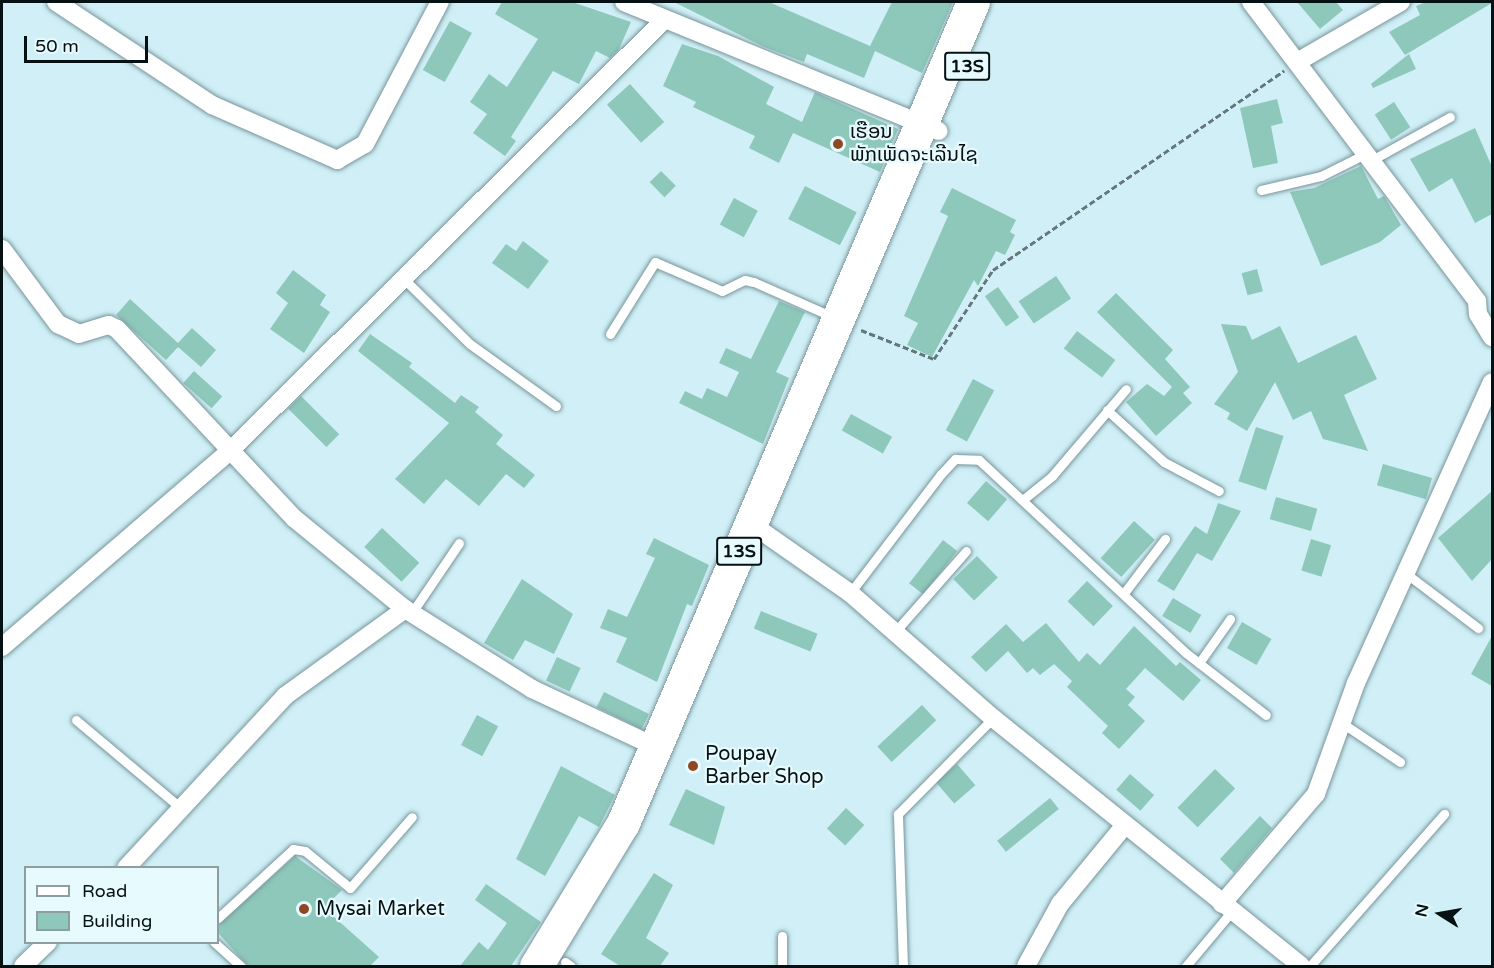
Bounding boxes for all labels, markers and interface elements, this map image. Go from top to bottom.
scale bar [27,24,152,62]
text: 50 m [35,35,79,57]
road number: 13S [943,51,991,81]
place label: ເຮືອນ ພັກເພັດຈະເລີນໄຊ [850,120,978,167]
marker: ເຮືອນ ພັກເພັດຈະເລີນໄຊ [831,137,845,151]
road number: 13S [715,536,763,566]
place label: Poupay Barber Shop [705,742,824,789]
marker: Poupay Barber Shop [686,759,700,773]
legend [24,866,219,944]
text: Road [82,880,127,902]
north arrow [1410,884,1470,944]
place label: Mysai Market [316,897,445,921]
marker: Mysai Market [297,902,311,916]
text: N [1411,902,1433,919]
text: Building [82,910,152,932]

